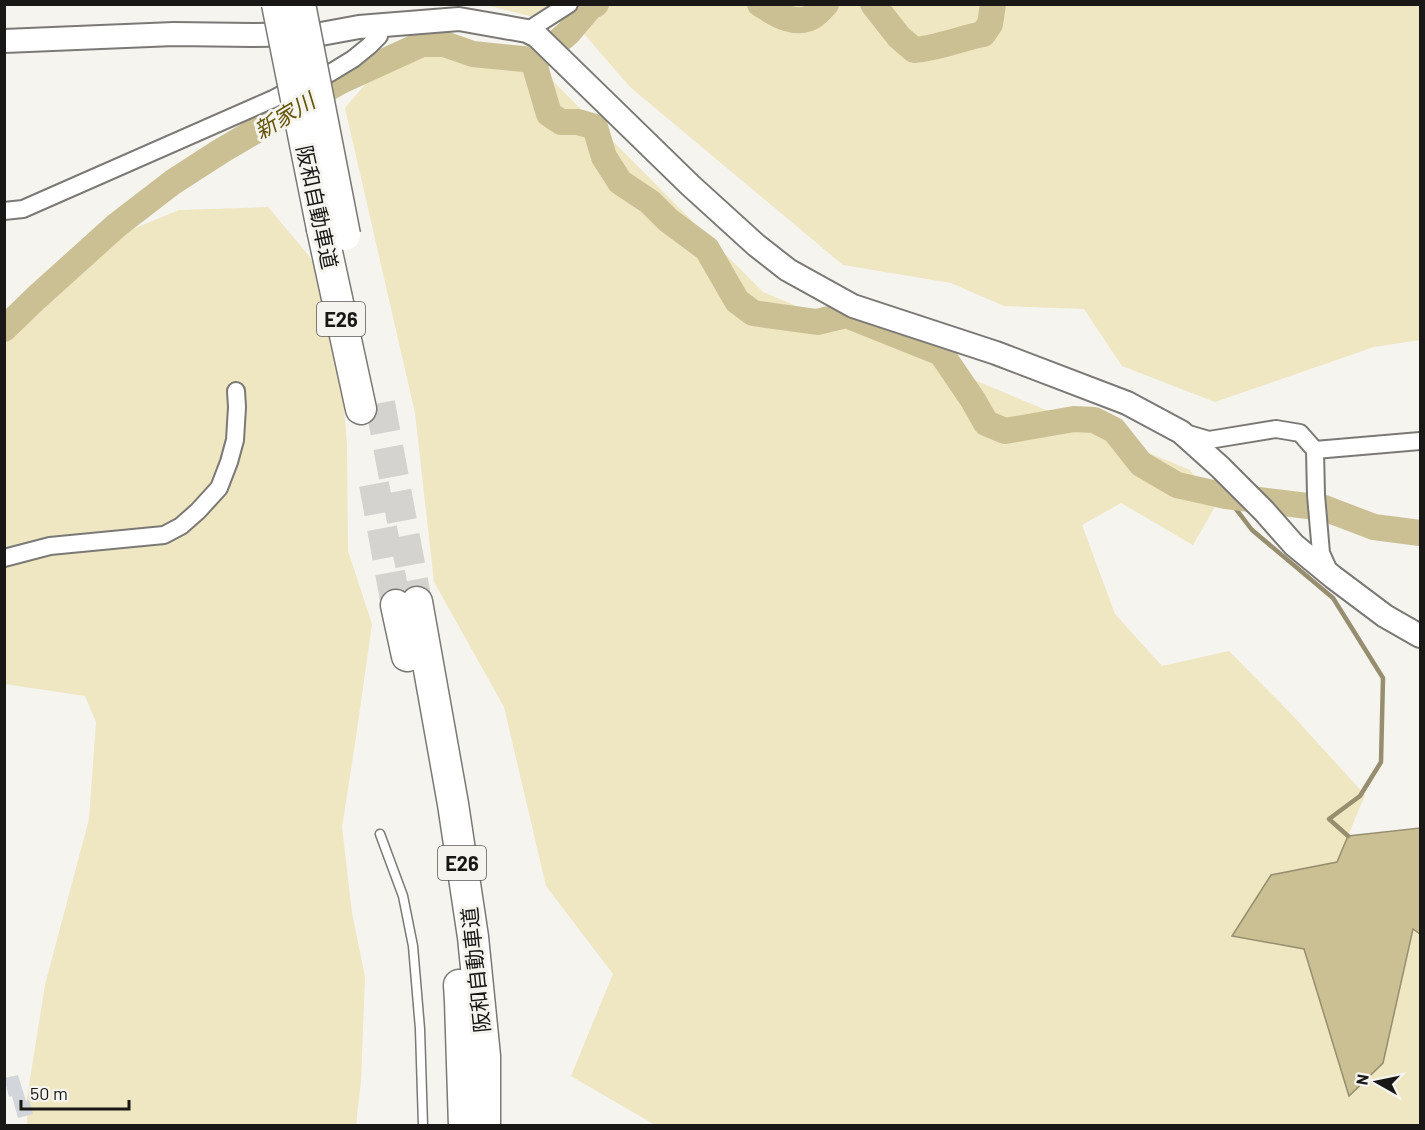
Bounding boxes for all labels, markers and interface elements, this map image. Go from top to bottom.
water label: 新家川 [249,86,321,143]
street label: 阪和自動車道 [293,143,343,271]
road number: E26 [317,302,365,336]
road number: E26 [438,846,486,880]
street label: 阪和自動車道 [456,906,494,1034]
north arrow [1347,1052,1407,1112]
scale bar [21,1073,129,1111]
text: N [1351,1073,1372,1086]
text: 50 m [30,1082,68,1104]

